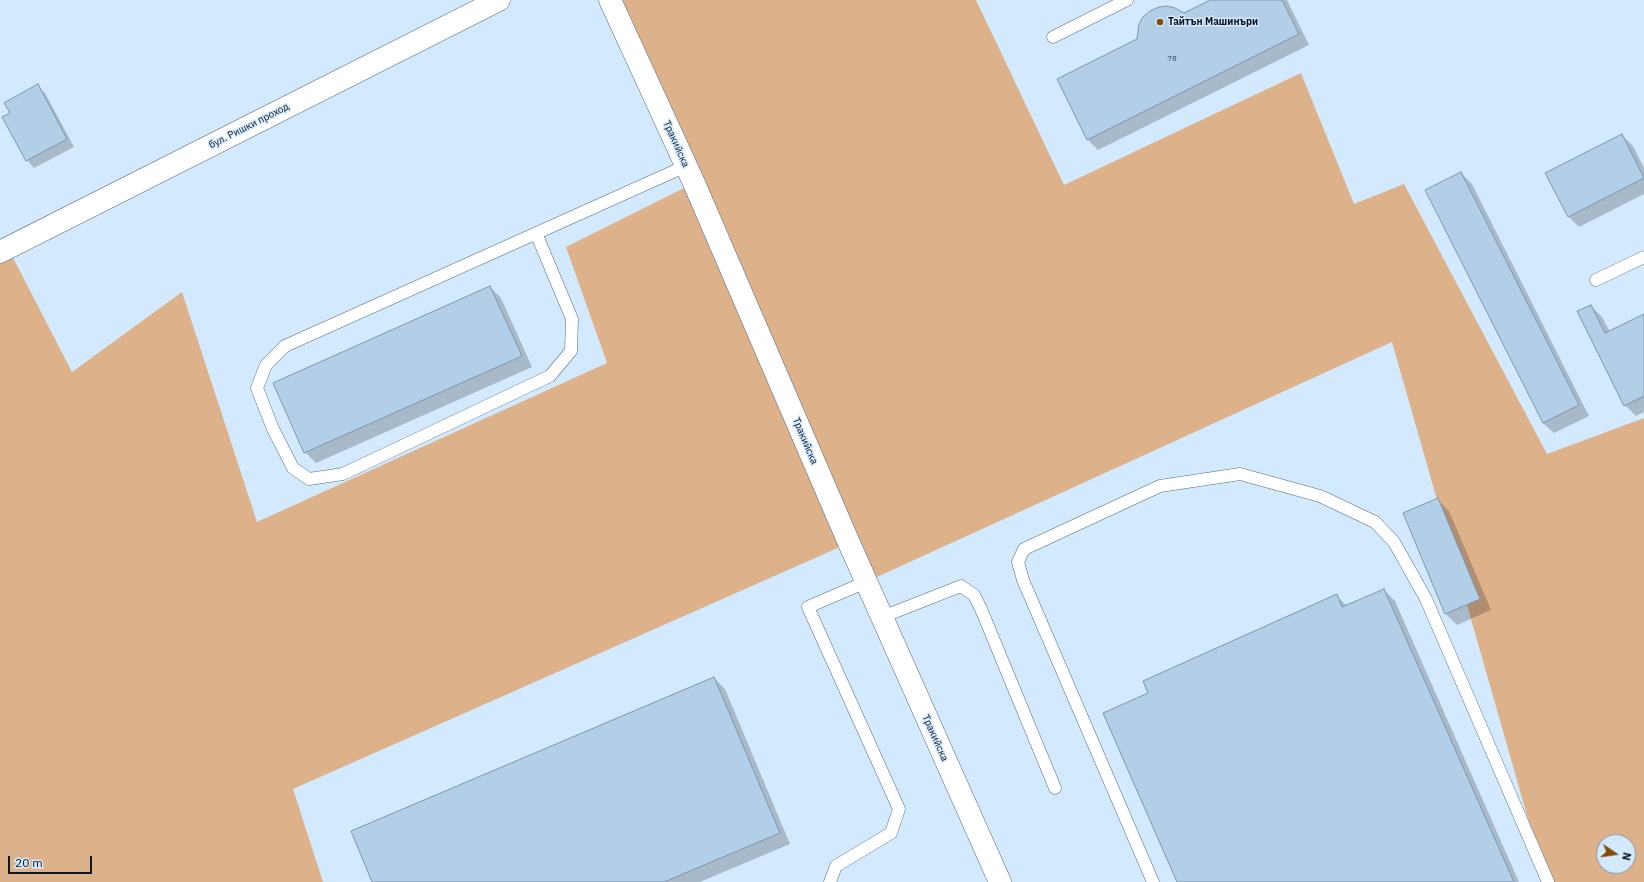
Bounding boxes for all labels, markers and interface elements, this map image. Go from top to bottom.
place label: Тайтън Машинъри [1168,16,1258,28]
marker: Тайтън Машинъри [1155,17,1165,27]
house number: 78 [1167,54,1177,64]
street label: бул. Ришки проход [207,101,291,151]
street label: Тракийска [660,119,692,169]
street label: Тракийска [790,416,820,466]
street label: Тракийска [919,713,951,763]
north arrow [1596,834,1636,874]
scale bar [10,848,94,874]
text: N [1619,851,1634,862]
text: 20 m [15,855,43,870]

